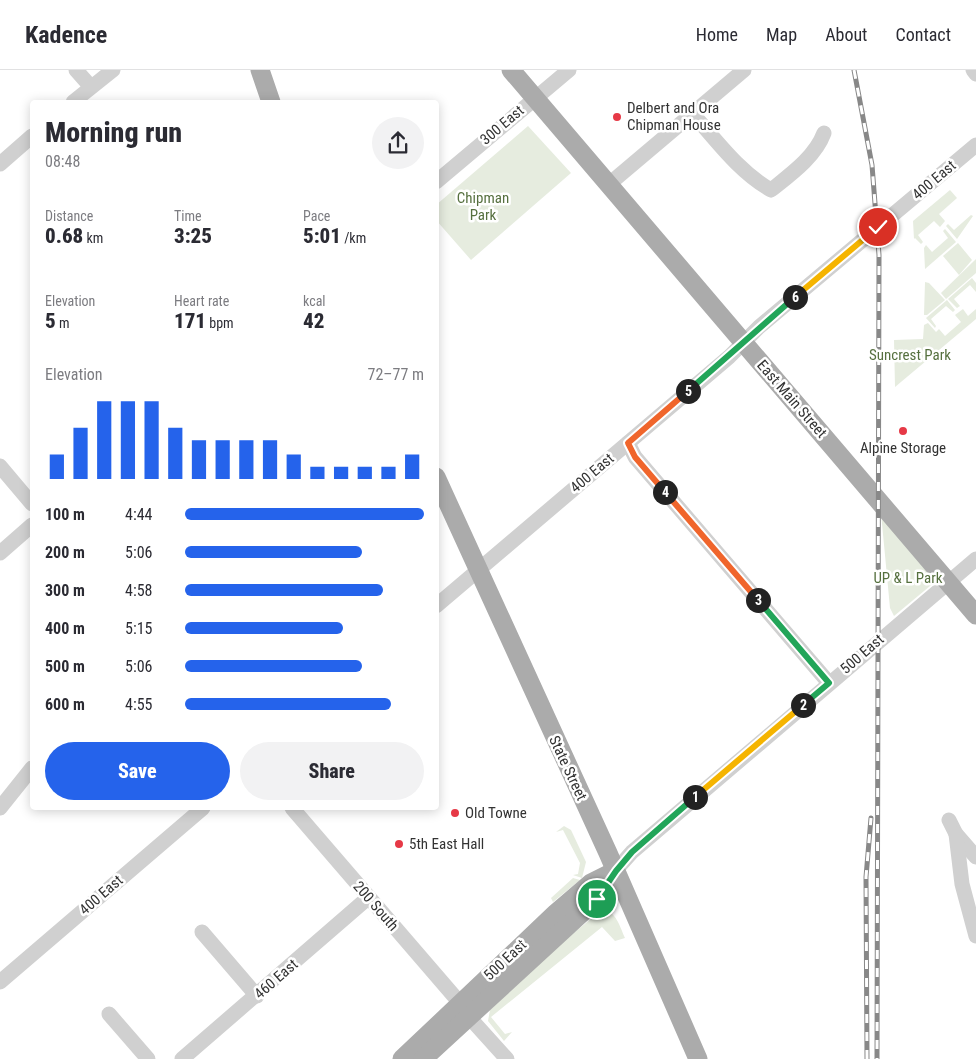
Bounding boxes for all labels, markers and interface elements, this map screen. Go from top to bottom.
text: Kadence [25,21,107,49]
text: Home [696,24,738,45]
text: Map [766,24,797,45]
text: About [825,24,867,45]
text: Contact [895,24,951,45]
place label: Delbert and Ora Chipman House [627,99,721,134]
street label: 300 East [476,102,528,148]
marker: Delbert and Ora Chipman House [611,111,623,123]
text: Morning run [45,116,182,149]
button: share [372,117,424,169]
text: 08:48 [45,152,80,171]
street label: 400 East [908,157,960,203]
park label: Chipman Park [457,189,509,224]
pin [857,206,899,248]
text: Distance [45,208,93,224]
text: Time [174,208,202,224]
text: Pace [303,208,330,224]
icon: check [864,213,892,241]
text: 0.68 [45,224,83,248]
text: 3:25 [174,224,212,248]
text: 5:01 [303,224,341,248]
text: km [83,230,103,246]
text: /km [341,230,366,246]
pin: 6 [782,284,808,310]
text: 6 [792,289,799,305]
text: Elevation [45,293,95,309]
text: Heart rate [174,293,229,309]
text: kcal [303,293,326,309]
text: 5 [45,309,56,333]
text: 171 [174,309,206,333]
text: 42 [303,309,324,333]
text: m [56,315,69,331]
text: bpm [206,315,234,331]
park label: Suncrest Park [869,346,951,364]
street label: East Main Street [753,356,831,442]
text: Elevation [45,365,103,384]
text: 72–77 m [368,365,424,384]
pin: 5 [676,378,700,404]
text: 5 [685,383,692,399]
marker: Alpine Storage [897,425,909,437]
place label: Alpine Storage [860,439,946,457]
street label: 400 East [566,450,618,496]
pin: 4 [652,480,678,504]
text: 4 [662,484,669,500]
text: 100 m [45,505,85,524]
text: 4:44 [125,505,152,524]
text: 200 m [45,543,85,562]
text: 5:06 [125,543,152,562]
park label: UP & L Park [873,569,943,587]
text: 300 m [45,581,85,600]
text: 4:58 [125,581,152,600]
pin: 3 [746,588,770,612]
text: 3 [755,592,762,608]
text: 400 m [45,619,85,638]
text: 5:15 [125,619,152,638]
street label: 500 East [837,630,887,678]
text: 500 m [45,657,85,676]
text: 5:06 [125,657,152,676]
pin: 2 [790,692,816,718]
text: 600 m [45,695,85,714]
text: 4:55 [125,695,152,714]
text: 2 [800,697,807,713]
street label: State Street [545,733,591,803]
button: Save [45,742,230,800]
button: Share [240,742,424,800]
pin: 1 [682,784,708,810]
text: 1 [692,789,699,805]
place label: Old Towne [465,804,527,822]
marker: Old Towne [449,807,461,819]
place label: 5th East Hall [409,835,484,853]
marker: 5th East Hall [393,838,405,850]
street label: 400 East [76,871,126,919]
street label: 200 South [350,877,402,935]
pin [576,878,618,920]
icon: arrive [583,885,611,913]
street label: 500 East [480,936,530,984]
street label: 460 East [251,955,301,1003]

